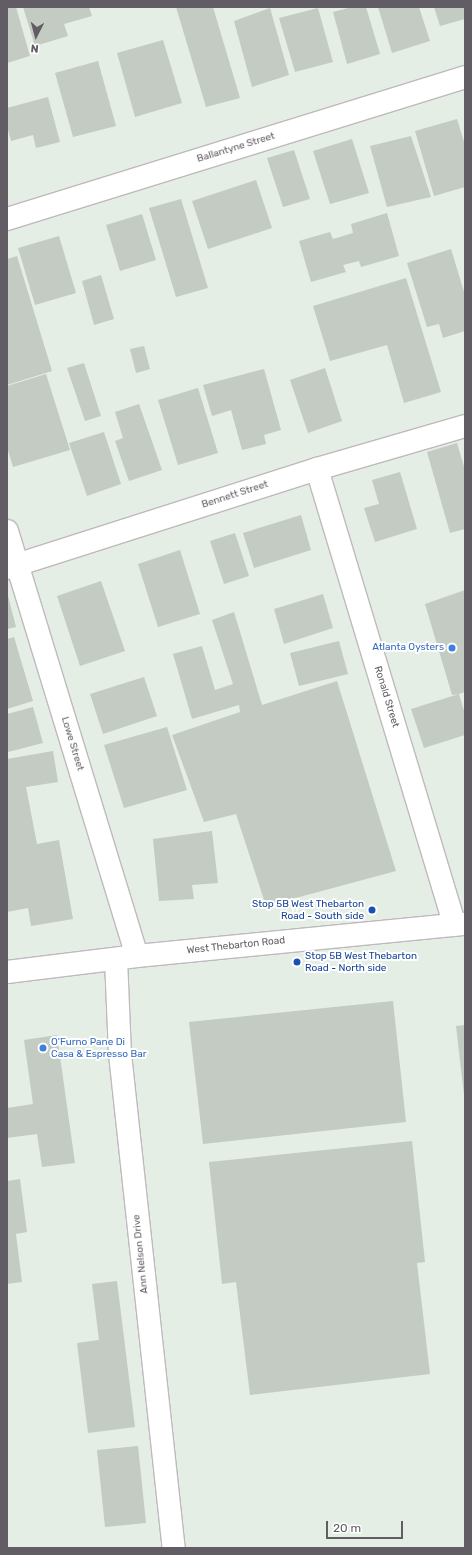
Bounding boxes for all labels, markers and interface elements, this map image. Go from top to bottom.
north arrow [16,16,56,56]
text: N [30,42,39,55]
street label: Ballantyne Street [196,130,276,166]
street label: Bennett Street [200,479,270,511]
place label: Atlanta Oysters [372,642,444,654]
marker: Atlanta Oysters [447,643,457,653]
street label: Ronald Street [371,665,401,729]
street label: Lowe Street [58,715,86,773]
place label: Stop 5B West Thebarton Road - South side [252,898,364,922]
marker: Stop 5B West Thebarton Road - South side [367,905,377,915]
street label: West Thebarton Road [186,935,286,957]
place label: Stop 5B West Thebarton Road - North side [305,950,417,974]
marker: Stop 5B West Thebarton Road - North side [292,957,302,967]
place label: O'Furno Pane Di Casa & Espresso Bar [51,1036,146,1060]
marker: O'Furno Pane Di Casa & Espresso Bar [38,1043,48,1053]
street label: Ann Nelson Drive [131,1214,151,1294]
scale bar [328,1513,405,1539]
text: 20 m [333,1521,361,1535]

